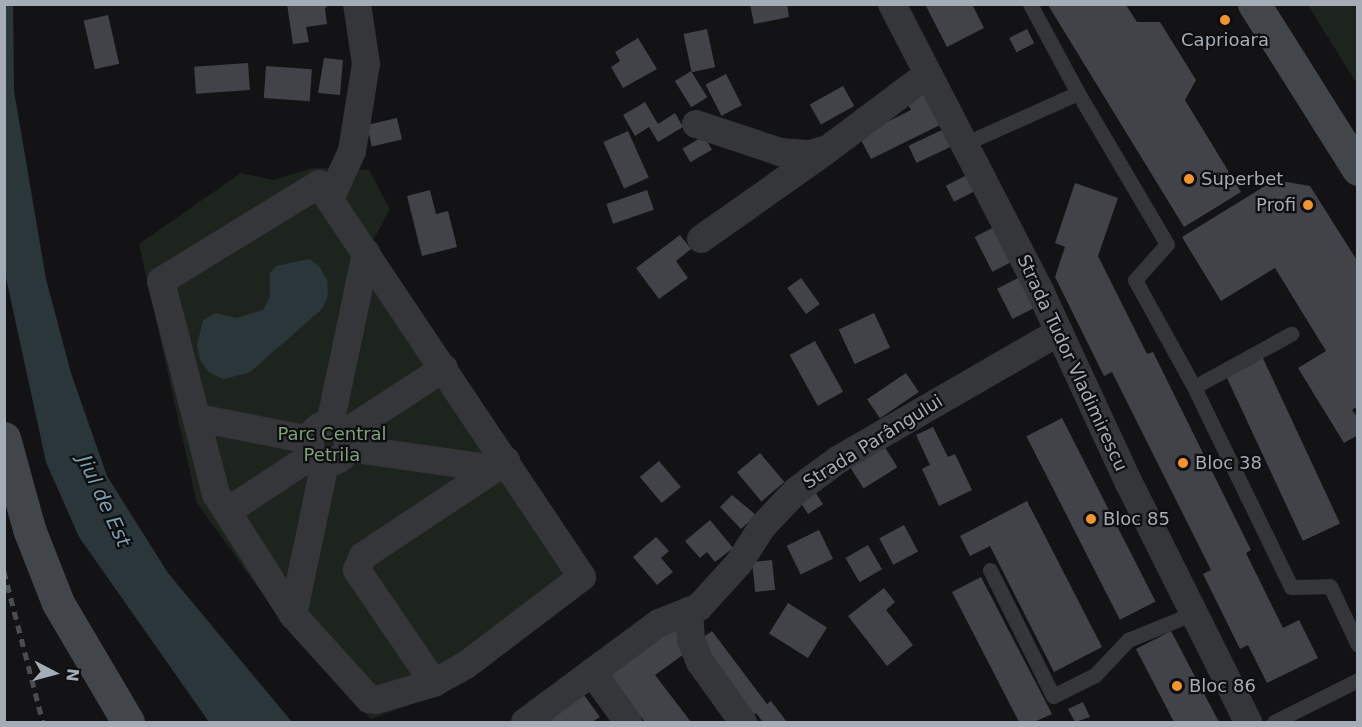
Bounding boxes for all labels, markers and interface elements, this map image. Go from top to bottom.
marker: Caprioara [1218,13,1232,27]
place label: Caprioara [1181,29,1269,51]
place label: Superbet [1201,168,1283,190]
marker: Superbet [1182,172,1196,186]
place label: Profi [1256,194,1296,216]
marker: Profi [1301,198,1315,212]
street label: Strada Tudor Vladimirescu [1012,251,1132,475]
street label: Strada Parângului [799,390,947,494]
park label: Parc Central Petrila [277,424,387,466]
water label: Jiul de Est [72,451,136,551]
place label: Bloc 38 [1195,452,1262,474]
marker: Bloc 38 [1176,456,1190,470]
place label: Bloc 85 [1103,508,1170,530]
marker: Bloc 85 [1084,512,1098,526]
north arrow [24,643,84,703]
text: N [62,667,83,683]
place label: Bloc 86 [1189,675,1256,697]
marker: Bloc 86 [1170,679,1184,693]

